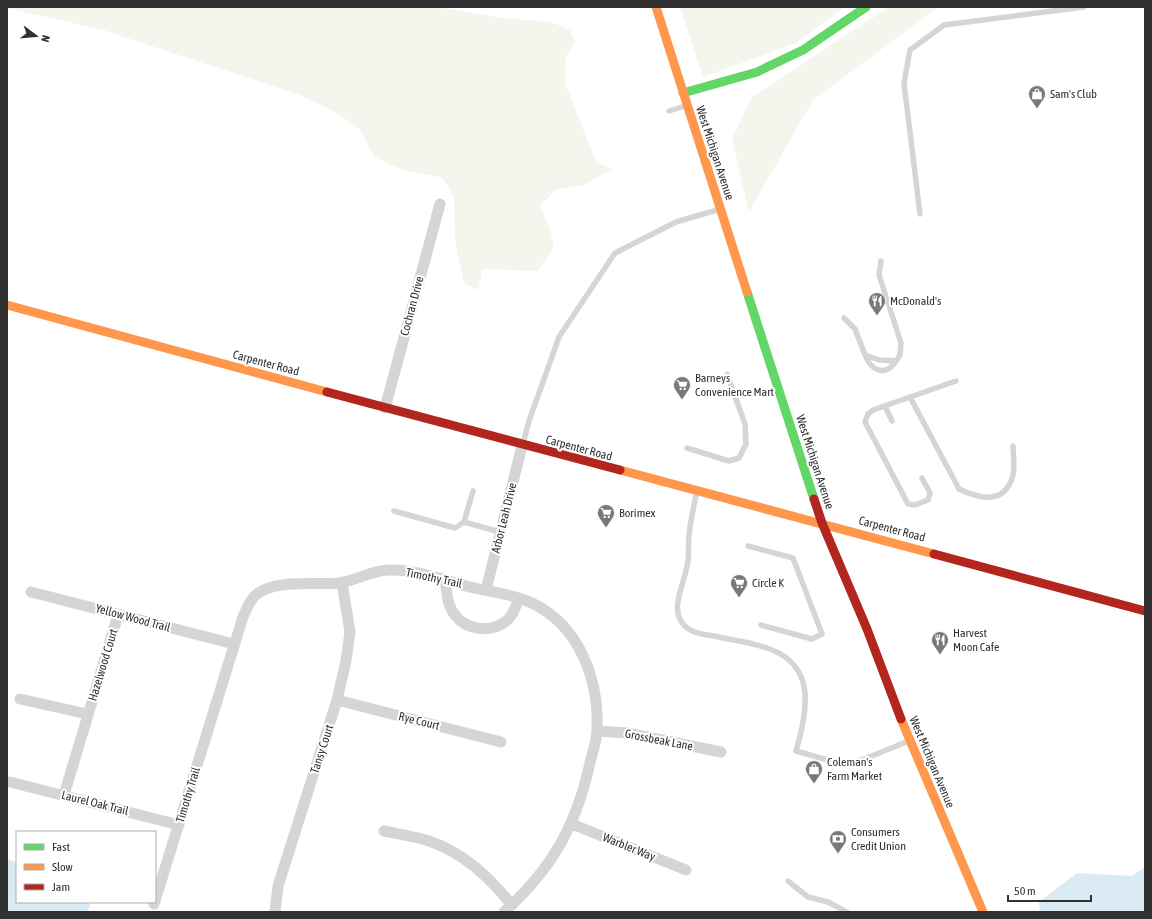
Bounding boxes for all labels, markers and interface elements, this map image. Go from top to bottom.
north arrow [16,16,56,56]
text: N [39,34,52,44]
shop icon: Sam's Club [1027,84,1047,109]
place label: Sam's Club [1050,87,1097,101]
street label: West Michigan Avenue [693,104,737,202]
street label: Cochran Drive [397,275,427,337]
restaurant icon: McDonald's [867,291,887,316]
place label: McDonald's [890,294,941,308]
street label: Carpenter Road [231,347,301,379]
place label: Barneys Convenience Mart [695,371,775,399]
supermarket icon: Barneys Convenience Mart [672,375,692,400]
street label: West Michigan Avenue [793,413,837,511]
street label: Carpenter Road [544,432,614,464]
street label: Arbor Leah Drive [488,481,520,555]
supermarket icon: Borimex [596,503,616,528]
place label: Borimex [619,506,656,520]
street label: Carpenter Road [857,513,927,545]
street label: Timothy Trail [405,565,464,591]
supermarket icon: Circle K [729,573,749,598]
place label: Circle K [752,576,784,590]
street label: Yellow Wood Trail [94,601,173,635]
place label: Harvest Moon Cafe [953,626,1000,654]
street label: Hazelwood Court [85,627,121,703]
restaurant icon: Harvest Moon Cafe [930,630,950,655]
street label: Rye Court [397,709,441,733]
street label: West Michigan Avenue [906,714,958,810]
street label: Tansy Court [308,722,337,775]
street label: Grossbeak Lane [624,727,694,753]
place label: Coleman's Farm Market [827,755,883,783]
shop icon: Coleman's Farm Market [804,759,824,784]
street label: Timothy Trail [173,765,203,824]
street label: Laurel Oak Trail [60,788,131,818]
place label: Consumers Credit Union [851,825,906,853]
bank icon: Consumers Credit Union [828,829,848,854]
street label: Warbler Way [601,830,657,864]
legend [16,831,156,903]
text: Fast [52,840,70,854]
text: Slow [52,860,73,874]
scale bar [1008,877,1091,903]
text: Jam [52,880,70,894]
text: 50 m [1014,884,1036,898]

